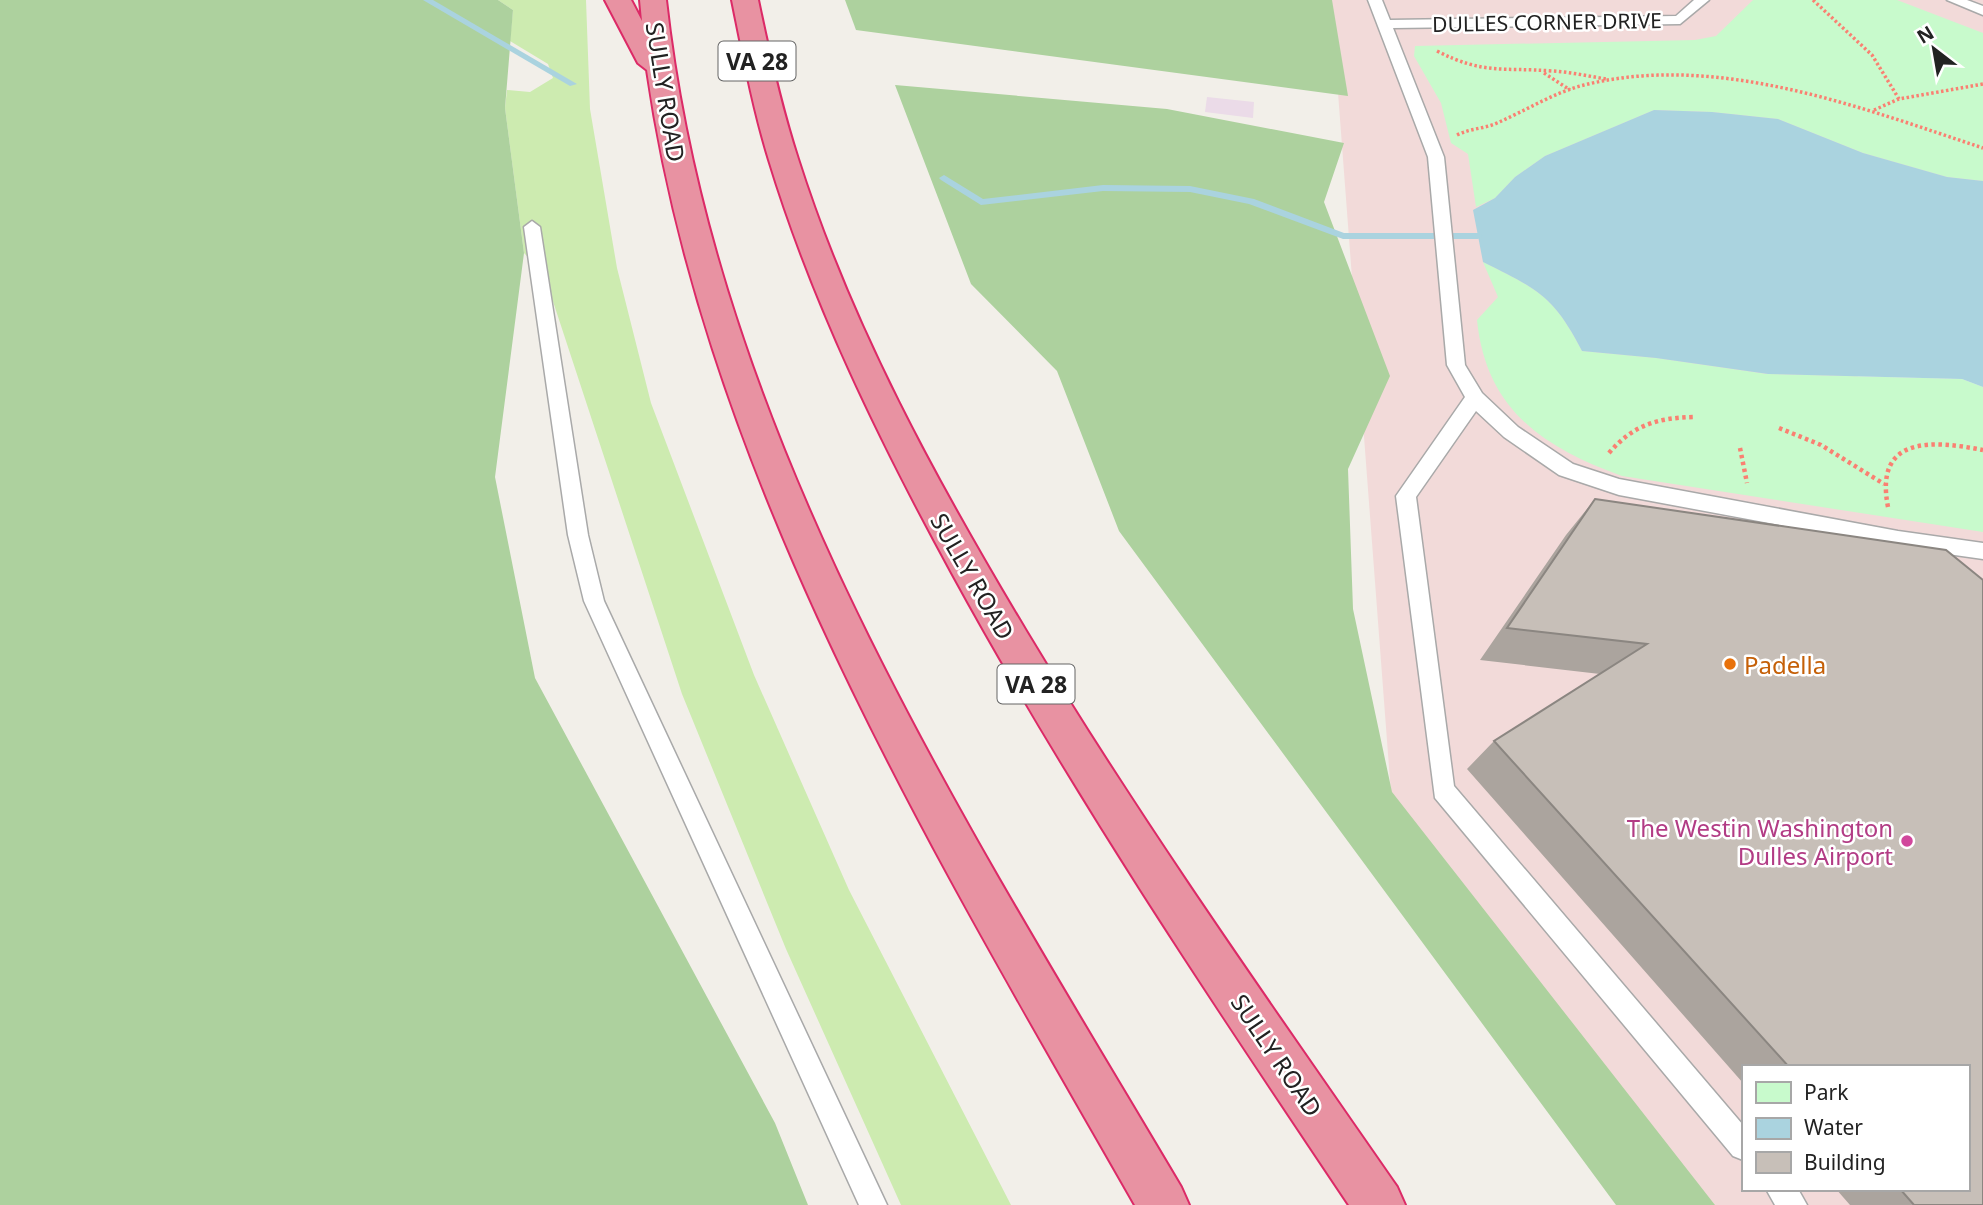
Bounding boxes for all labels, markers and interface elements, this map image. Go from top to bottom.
street label: DULLES CORNER DRIVE [1432,6,1662,38]
north arrow [1899,14,1969,84]
text: N [1912,19,1939,50]
street label: SULLY ROAD [639,20,693,164]
road number: VA 28 [718,41,796,80]
street label: SULLY ROAD [923,507,1023,645]
place label: Padella [1744,648,1826,681]
marker: Padella [1722,656,1738,672]
road number: VA 28 [998,664,1074,704]
place label: The Westin Washington Dulles Airport [1627,811,1893,872]
marker: The Westin Washington Dulles Airport [1899,833,1915,849]
street label: SULLY ROAD [1224,987,1330,1123]
legend [1742,1065,1969,1191]
text: Park [1804,1078,1849,1106]
text: Water [1804,1113,1863,1141]
text: Building [1804,1148,1886,1176]

